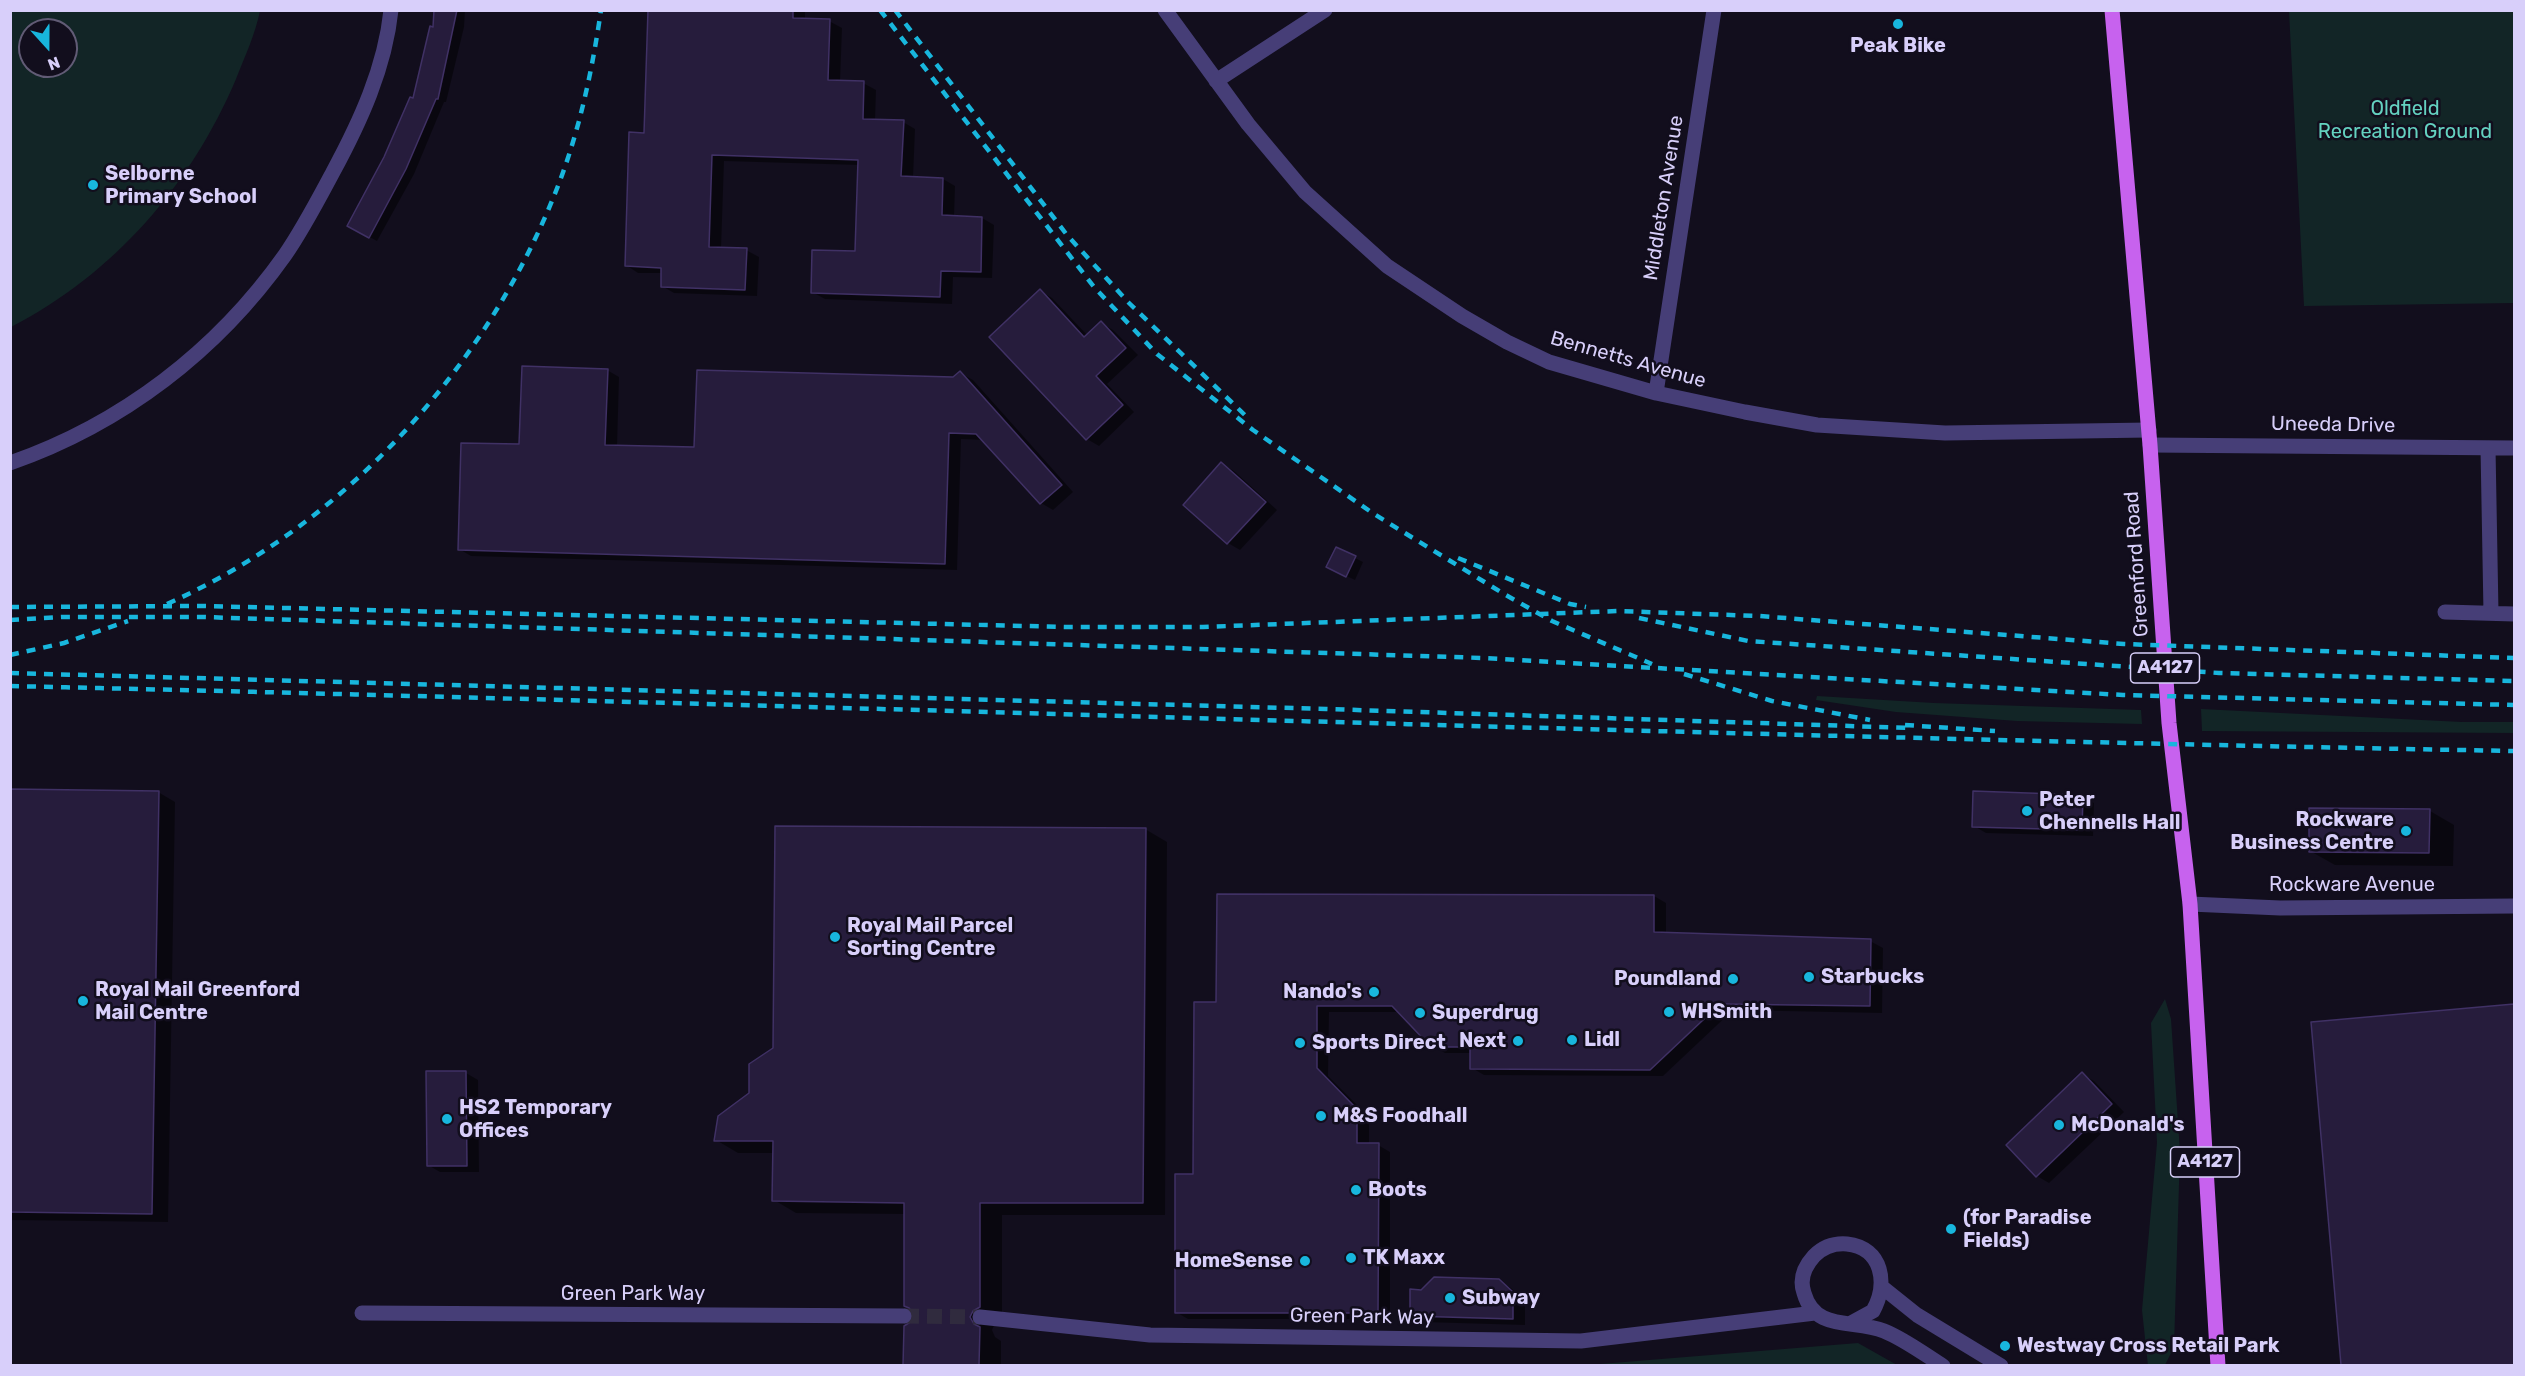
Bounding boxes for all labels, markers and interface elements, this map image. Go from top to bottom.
marker: Peak Bike [1891,17,1905,31]
north arrow [18,18,78,78]
place label: Peak Bike [1850,34,1946,58]
text: N [45,52,63,74]
park label: Oldfield Recreation Ground [2318,97,2492,144]
street label: Middleton Avenue [1639,114,1689,282]
place label: Selborne Primary School [105,162,257,209]
marker: Selborne Primary School [86,178,100,192]
street label: Bennetts Avenue [1547,326,1709,394]
street label: Uneeda Drive [2271,412,2395,438]
street label: Greenford Road [2120,490,2154,638]
road number: A4127 [2130,653,2200,683]
place label: Peter Chennells Hall [2039,788,2180,835]
marker: Peter Chennells Hall [2020,804,2034,818]
place label: Rockware Business Centre [2230,808,2394,855]
marker: Rockware Business Centre [2399,824,2413,838]
street label: Rockware Avenue [2269,873,2435,897]
place label: Royal Mail Parcel Sorting Centre [847,914,1013,961]
marker: Royal Mail Parcel Sorting Centre [828,930,842,944]
place label: Starbucks [1821,965,1924,989]
place label: Poundland [1614,967,1721,991]
marker: Starbucks [1802,970,1816,984]
marker: Poundland [1726,972,1740,986]
place label: Royal Mail Greenford Mail Centre [95,978,300,1025]
place label: Nando's [1283,980,1362,1004]
marker: Nando's [1367,985,1381,999]
marker: Royal Mail Greenford Mail Centre [76,994,90,1008]
place label: WHSmith [1681,1000,1772,1024]
place label: Superdrug [1432,1001,1539,1025]
marker: WHSmith [1662,1005,1676,1019]
marker: Superdrug [1413,1006,1427,1020]
place label: Lidl [1584,1028,1620,1052]
place label: Next [1459,1029,1506,1053]
place label: Sports Direct [1312,1031,1446,1055]
marker: Lidl [1565,1033,1579,1047]
marker: Next [1511,1034,1525,1048]
marker: Sports Direct [1293,1036,1307,1050]
place label: HS2 Temporary Offices [459,1096,612,1143]
place label: M&S Foodhall [1333,1104,1467,1128]
marker: M&S Foodhall [1314,1109,1328,1123]
marker: HS2 Temporary Offices [440,1112,454,1126]
place label: McDonald's [2071,1113,2184,1137]
marker: McDonald's [2052,1118,2066,1132]
road number: A4127 [2170,1147,2240,1177]
place label: Boots [1368,1178,1427,1202]
marker: Boots [1349,1183,1363,1197]
place label: (for Paradise Fields) [1963,1206,2092,1253]
marker: (for Paradise Fields) [1944,1222,1958,1236]
place label: TK Maxx [1363,1246,1445,1270]
place label: HomeSense [1175,1249,1293,1273]
marker: TK Maxx [1344,1251,1358,1265]
marker: HomeSense [1298,1254,1312,1268]
street label: Green Park Way [561,1282,705,1306]
place label: Subway [1462,1286,1540,1310]
marker: Subway [1443,1291,1457,1305]
street label: Green Park Way [1290,1304,1434,1330]
place label: Westway Cross Retail Park [2017,1334,2279,1358]
marker: Westway Cross Retail Park [1998,1339,2012,1353]

